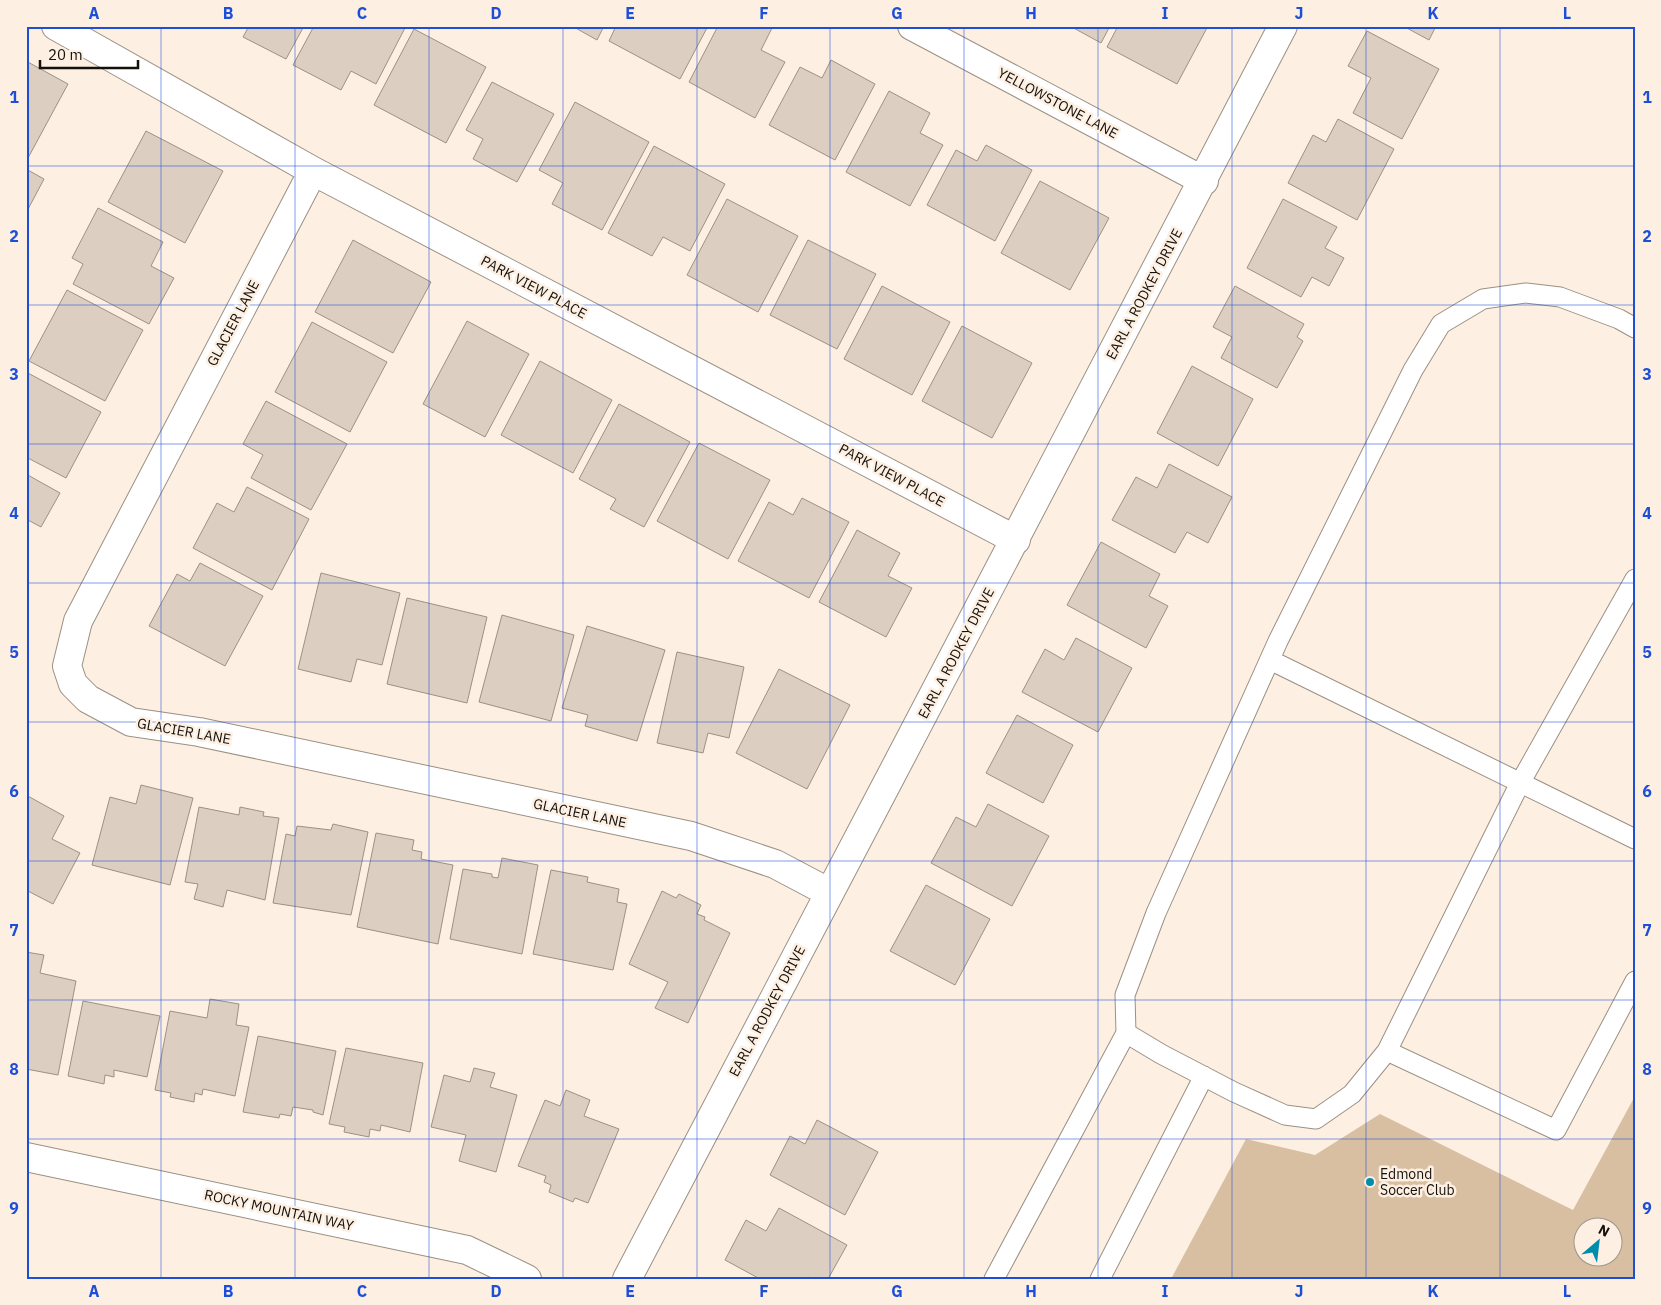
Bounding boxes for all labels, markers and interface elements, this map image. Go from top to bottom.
text: A [89,3,100,23]
text: B [223,3,234,23]
text: C [357,3,367,23]
text: D [490,3,502,23]
text: E [625,3,635,23]
text: F [759,3,769,23]
text: G [891,3,903,23]
text: H [1025,3,1037,23]
text: I [1162,3,1169,23]
text: J [1295,3,1303,23]
text: K [1427,3,1439,23]
text: L [1563,3,1571,23]
scale bar [40,38,138,70]
text: 20 m [48,45,83,64]
street label: YELLOWSTONE LANE [995,64,1121,142]
text: 1 [9,87,19,107]
text: 1 [1642,87,1652,107]
street label: EARL A RODKEY DRIVE [1102,225,1186,363]
text: 2 [9,226,19,246]
text: 2 [1642,226,1652,246]
street label: PARK VIEW PLACE [478,251,590,323]
street label: GLACIER LANE [203,277,263,369]
text: 3 [9,364,19,384]
text: 3 [1642,364,1652,384]
street label: PARK VIEW PLACE [836,439,948,511]
text: 4 [9,503,19,523]
text: 4 [1642,503,1652,523]
street label: EARL A RODKEY DRIVE [914,584,998,722]
text: 5 [9,642,19,662]
text: 5 [1642,642,1652,662]
street label: GLACIER LANE [136,714,232,748]
text: 6 [9,781,19,801]
text: 6 [1642,781,1652,801]
street label: GLACIER LANE [532,794,628,832]
text: 7 [9,920,19,940]
text: 7 [1642,920,1652,940]
street label: EARL A RODKEY DRIVE [725,942,809,1080]
text: 8 [9,1059,19,1079]
text: 8 [1642,1059,1652,1079]
place label: Edmond Soccer Club [1380,1165,1455,1199]
marker: Edmond Soccer Club [1364,1176,1376,1188]
street label: ROCKY MOUNTAIN WAY [203,1185,356,1235]
text: 9 [9,1198,19,1218]
text: 9 [1642,1198,1652,1218]
north arrow [1574,1218,1624,1268]
text: N [1595,1220,1613,1241]
text: A [89,1281,100,1301]
text: B [223,1281,234,1301]
text: C [357,1281,367,1301]
text: D [490,1281,502,1301]
text: E [625,1281,635,1301]
text: F [759,1281,769,1301]
text: G [891,1281,903,1301]
text: H [1025,1281,1037,1301]
text: I [1162,1281,1169,1301]
text: J [1295,1281,1303,1301]
text: K [1427,1281,1439,1301]
text: L [1563,1281,1571,1301]

